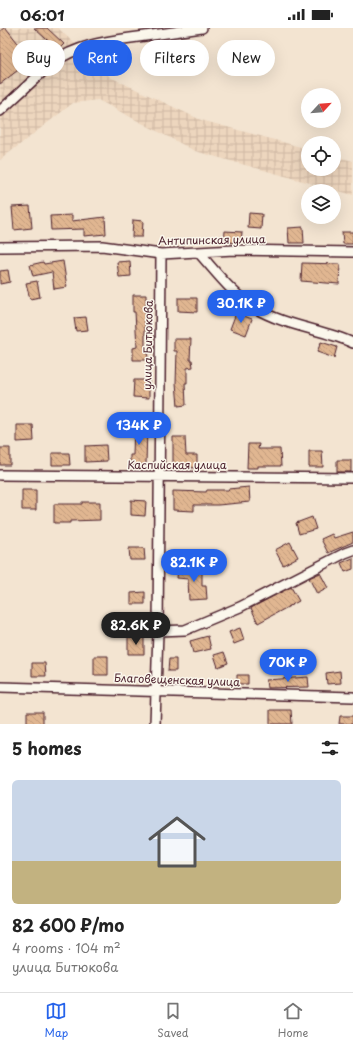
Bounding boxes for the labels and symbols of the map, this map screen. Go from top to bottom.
north arrow [301,88,341,128]
street label: Антипинская улица [158,230,266,249]
pin: 30.1K ₽ [204,290,278,324]
street label: улица Битюкова [138,300,157,390]
pin: 134K ₽ [106,412,172,446]
street label: Каспийская улица [127,456,227,473]
pin: 82.1K ₽ [157,549,231,583]
pin: 82.6K ₽ [99,612,173,646]
pin: 70K ₽ [260,649,316,683]
street label: Благовещенская улица [114,669,241,690]

